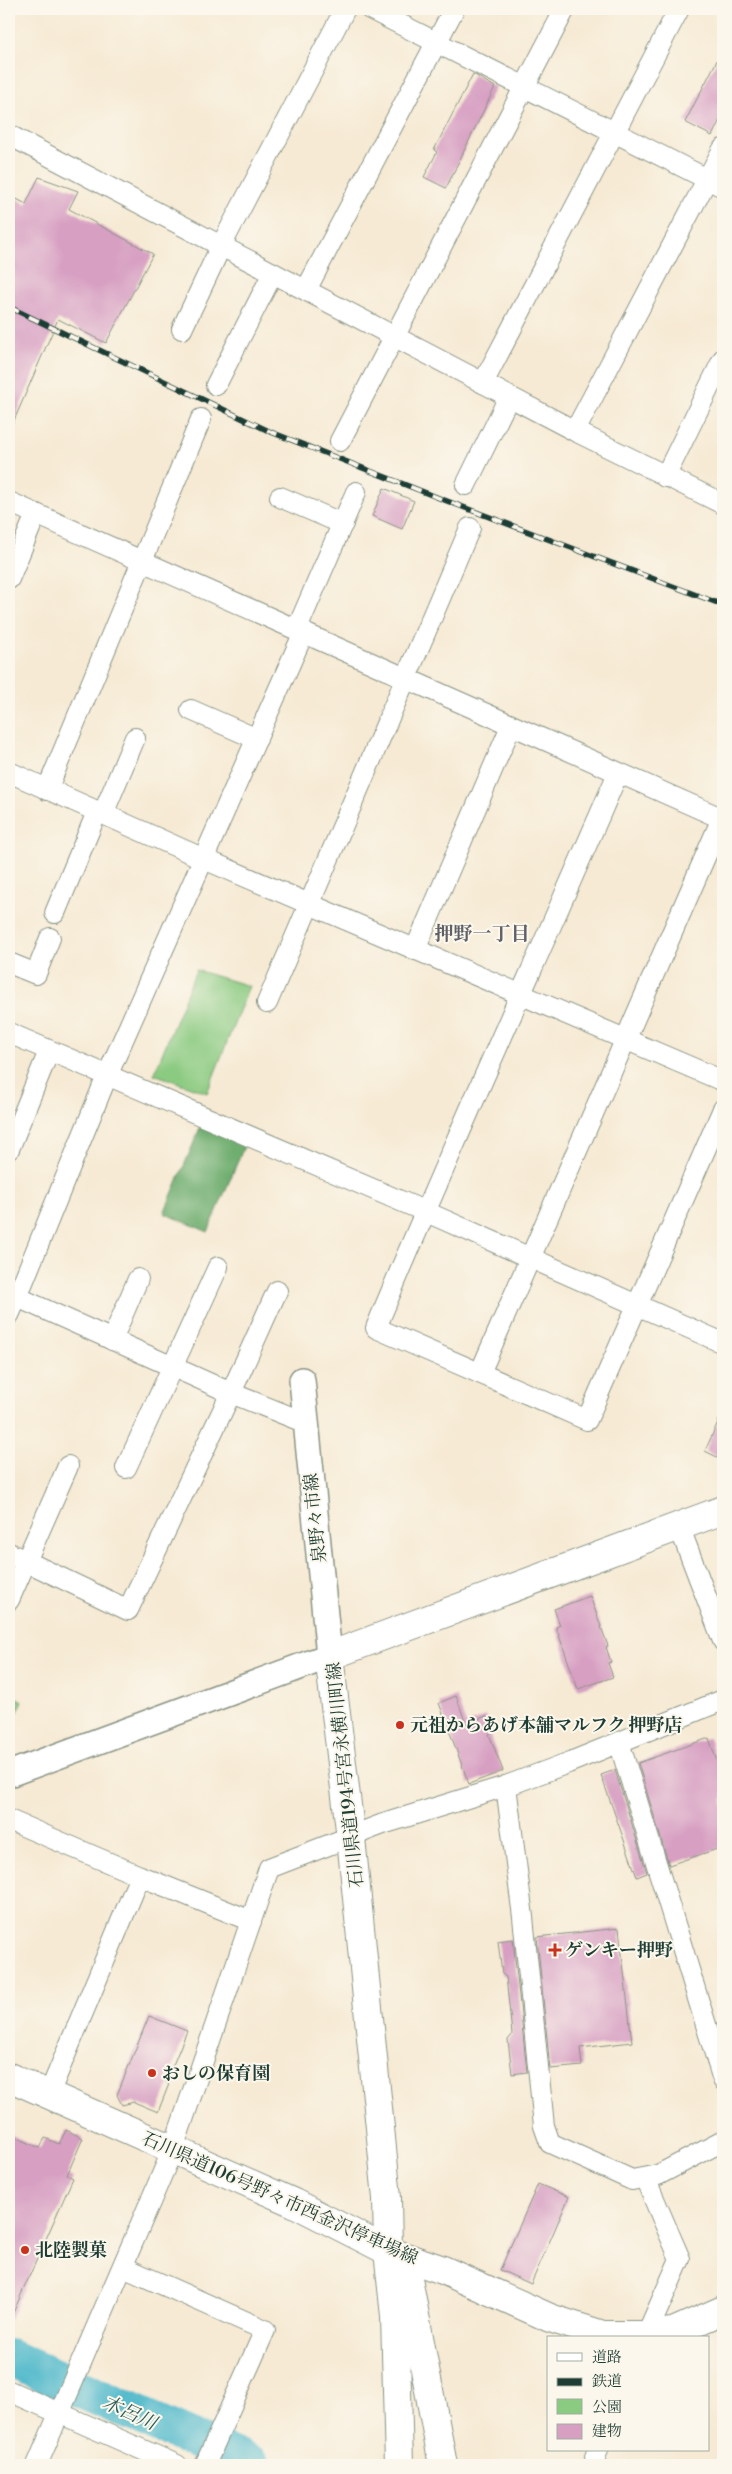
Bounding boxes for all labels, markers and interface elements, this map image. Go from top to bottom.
district label: 押野一丁目 [434,922,530,946]
street label: 泉野々市線 [299,1472,332,1564]
street label: 石川県道194号宮永横川町線 [322,1661,369,1889]
place label: 元祖からあげ本舗マルフク 押野店 [410,1714,682,1737]
marker: 元祖からあげ本舗マルフク 押野店 [394,1719,406,1731]
place label: ゲンキー押野 [565,1939,674,1962]
marker: ゲンキー押野 [549,1944,561,1956]
place label: おしの保育園 [162,2062,270,2085]
marker: おしの保育園 [146,2067,158,2079]
street label: 石川県道106号野々市西金沢停車場線 [138,2127,422,2270]
place label: 北陸製菓 [35,2239,107,2262]
marker: 北陸製菓 [19,2244,31,2256]
legend [547,2336,710,2452]
text: 道路 [592,2348,622,2367]
text: 鉄道 [592,2372,622,2391]
water label: 木呂川 [99,2390,162,2436]
text: 公園 [592,2398,622,2417]
text: 建物 [592,2422,622,2441]

